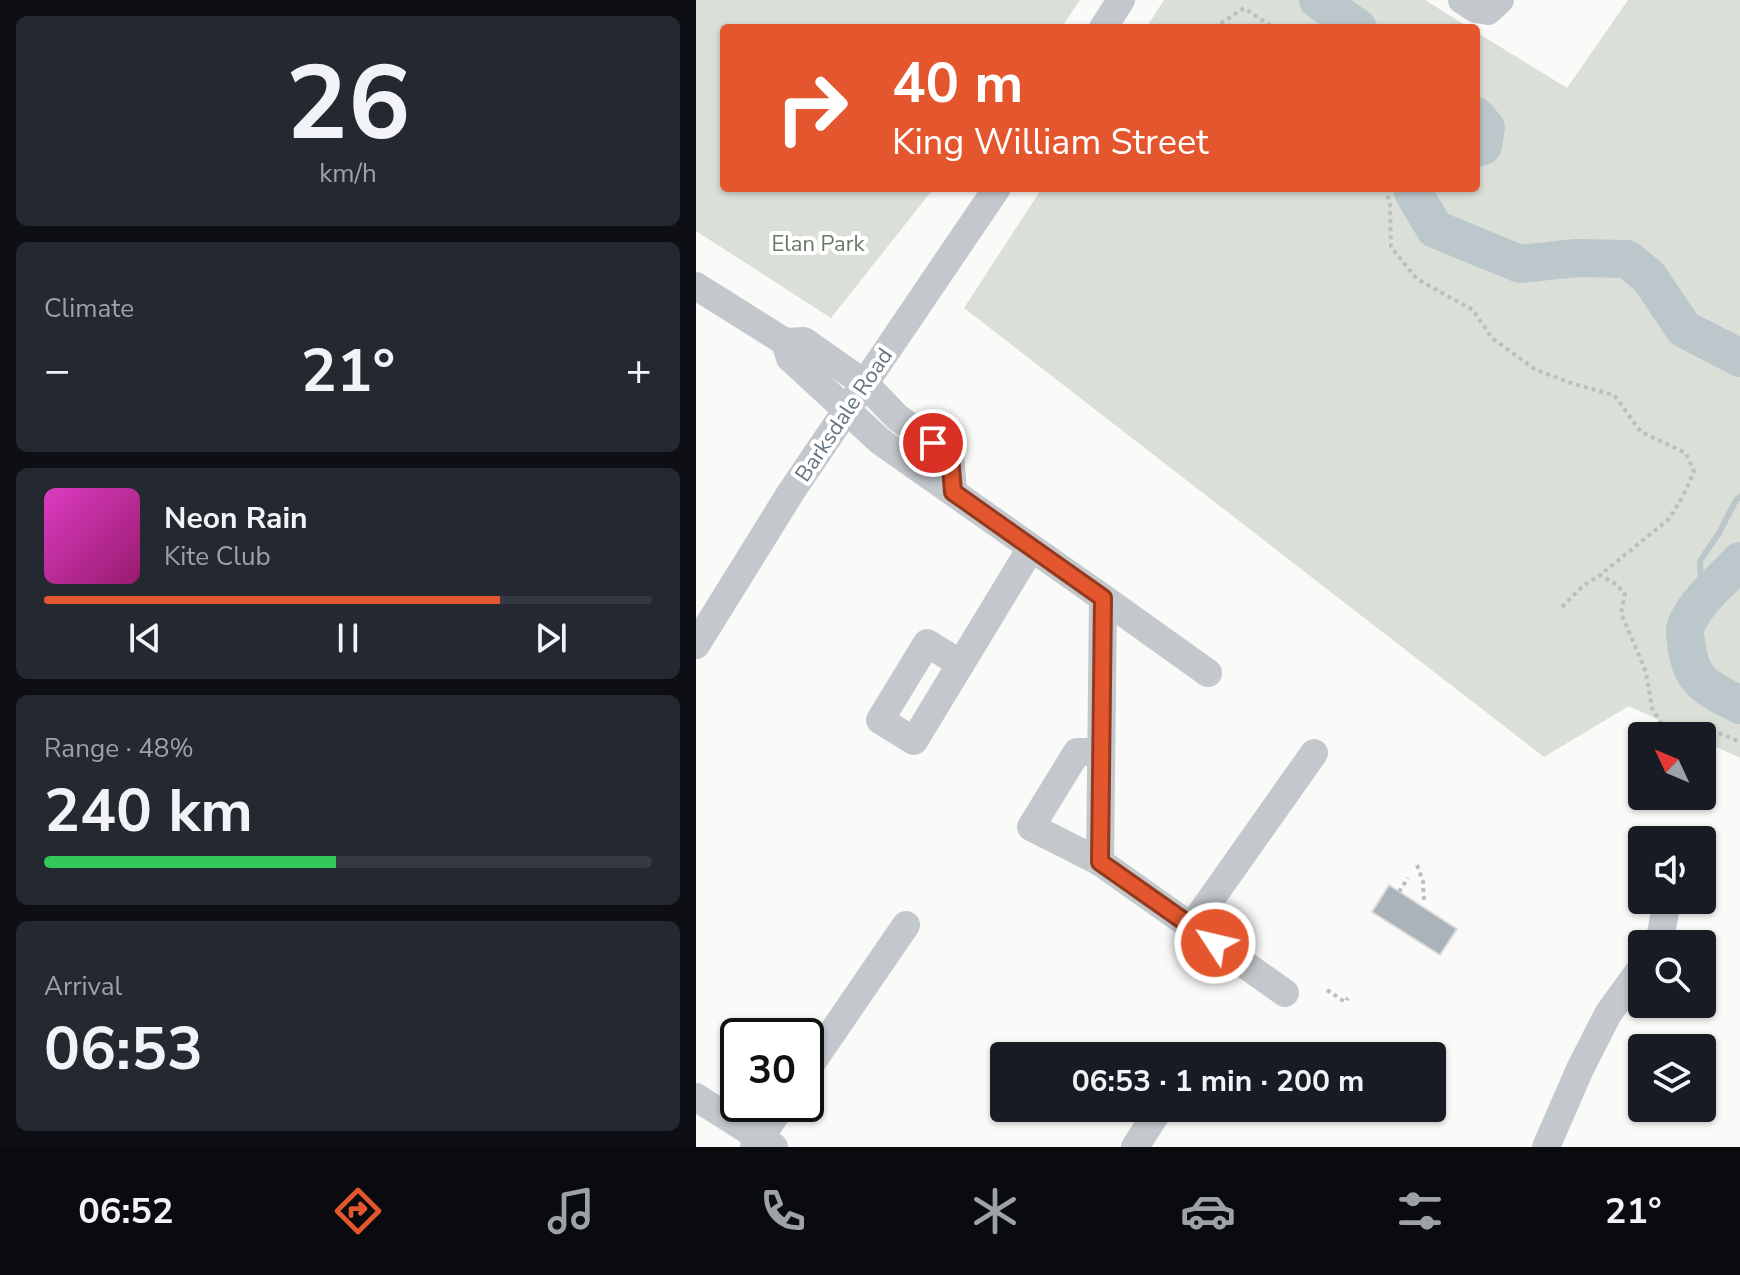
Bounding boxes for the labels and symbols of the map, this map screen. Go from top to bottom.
park label: Elan Park [771,229,866,259]
street label: Barksdale Road [788,342,900,488]
pin [899,409,967,477]
north arrow [1628,722,1716,810]
position arrow [1173,901,1257,985]
speed limit sign: 30 [720,1018,824,1122]

